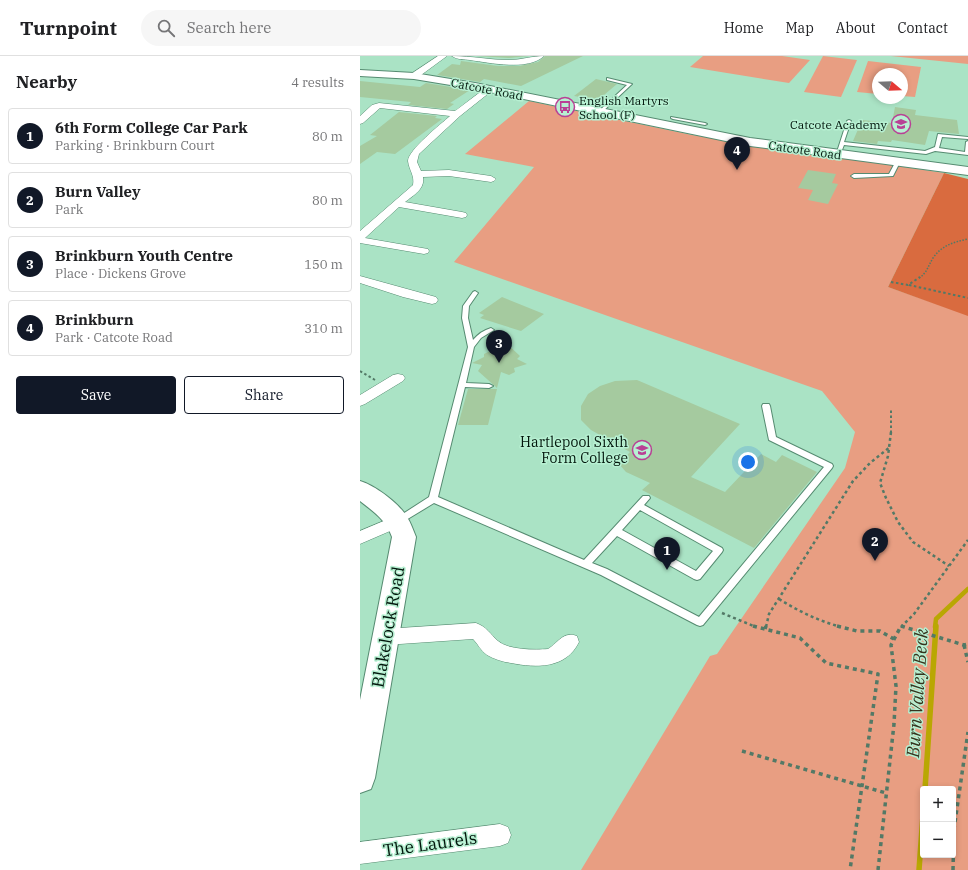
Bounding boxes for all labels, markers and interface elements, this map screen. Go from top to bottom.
search box [141,10,421,46]
text: Turnpoint [20,16,117,40]
icon: search [155,17,177,39]
text: Search here [187,18,271,37]
text: Home [724,19,763,37]
text: Map [785,19,814,37]
text: About [836,19,875,37]
text: Contact [897,19,948,37]
north arrow [872,68,908,104]
text: Nearby [16,71,77,93]
text: 4 results [291,74,344,91]
street label: Catcote Road [450,75,524,103]
place label: English Martyrs School (F) [579,93,669,122]
bus stop icon: English Martyrs School (F) [554,96,576,118]
school or university icon: Catcote Academy [890,113,912,135]
place label: Catcote Academy [790,117,888,132]
text: 6th Form College Car Park [55,118,248,137]
text: 1 [26,128,34,145]
text: 80 m [312,128,343,145]
text: Parking · Brinkburn Court [55,137,215,154]
pin: 4 [724,137,750,170]
street label: Catcote Road [768,137,842,163]
text: Burn Valley [55,182,140,201]
text: 2 [26,192,34,209]
text: 80 m [312,192,343,209]
text: Park [55,201,83,218]
text: Brinkburn Youth Centre [55,246,233,265]
text: 3 [26,256,34,273]
text: 150 m [304,256,343,273]
text: Place · Dickens Grove [55,265,186,282]
text: Brinkburn [55,310,134,329]
text: 4 [26,320,34,337]
text: 310 m [304,320,343,337]
text: Park · Catcote Road [55,329,173,346]
pin: 3 [486,330,512,363]
button: Save [16,376,176,414]
button: Share [184,376,344,414]
place label: Hartlepool Sixth Form College [520,433,628,467]
school or university icon: Hartlepool Sixth Form College [631,439,653,461]
your location [738,452,758,472]
pin: 2 [862,528,888,561]
pin: 1 [654,537,680,570]
street label: Blakelock Road [367,565,409,689]
water label: Burn Valley Beck [901,627,933,759]
map controls [920,786,956,858]
button: + [920,786,956,822]
button: − [920,822,956,858]
street label: The Laurels [382,827,478,861]

